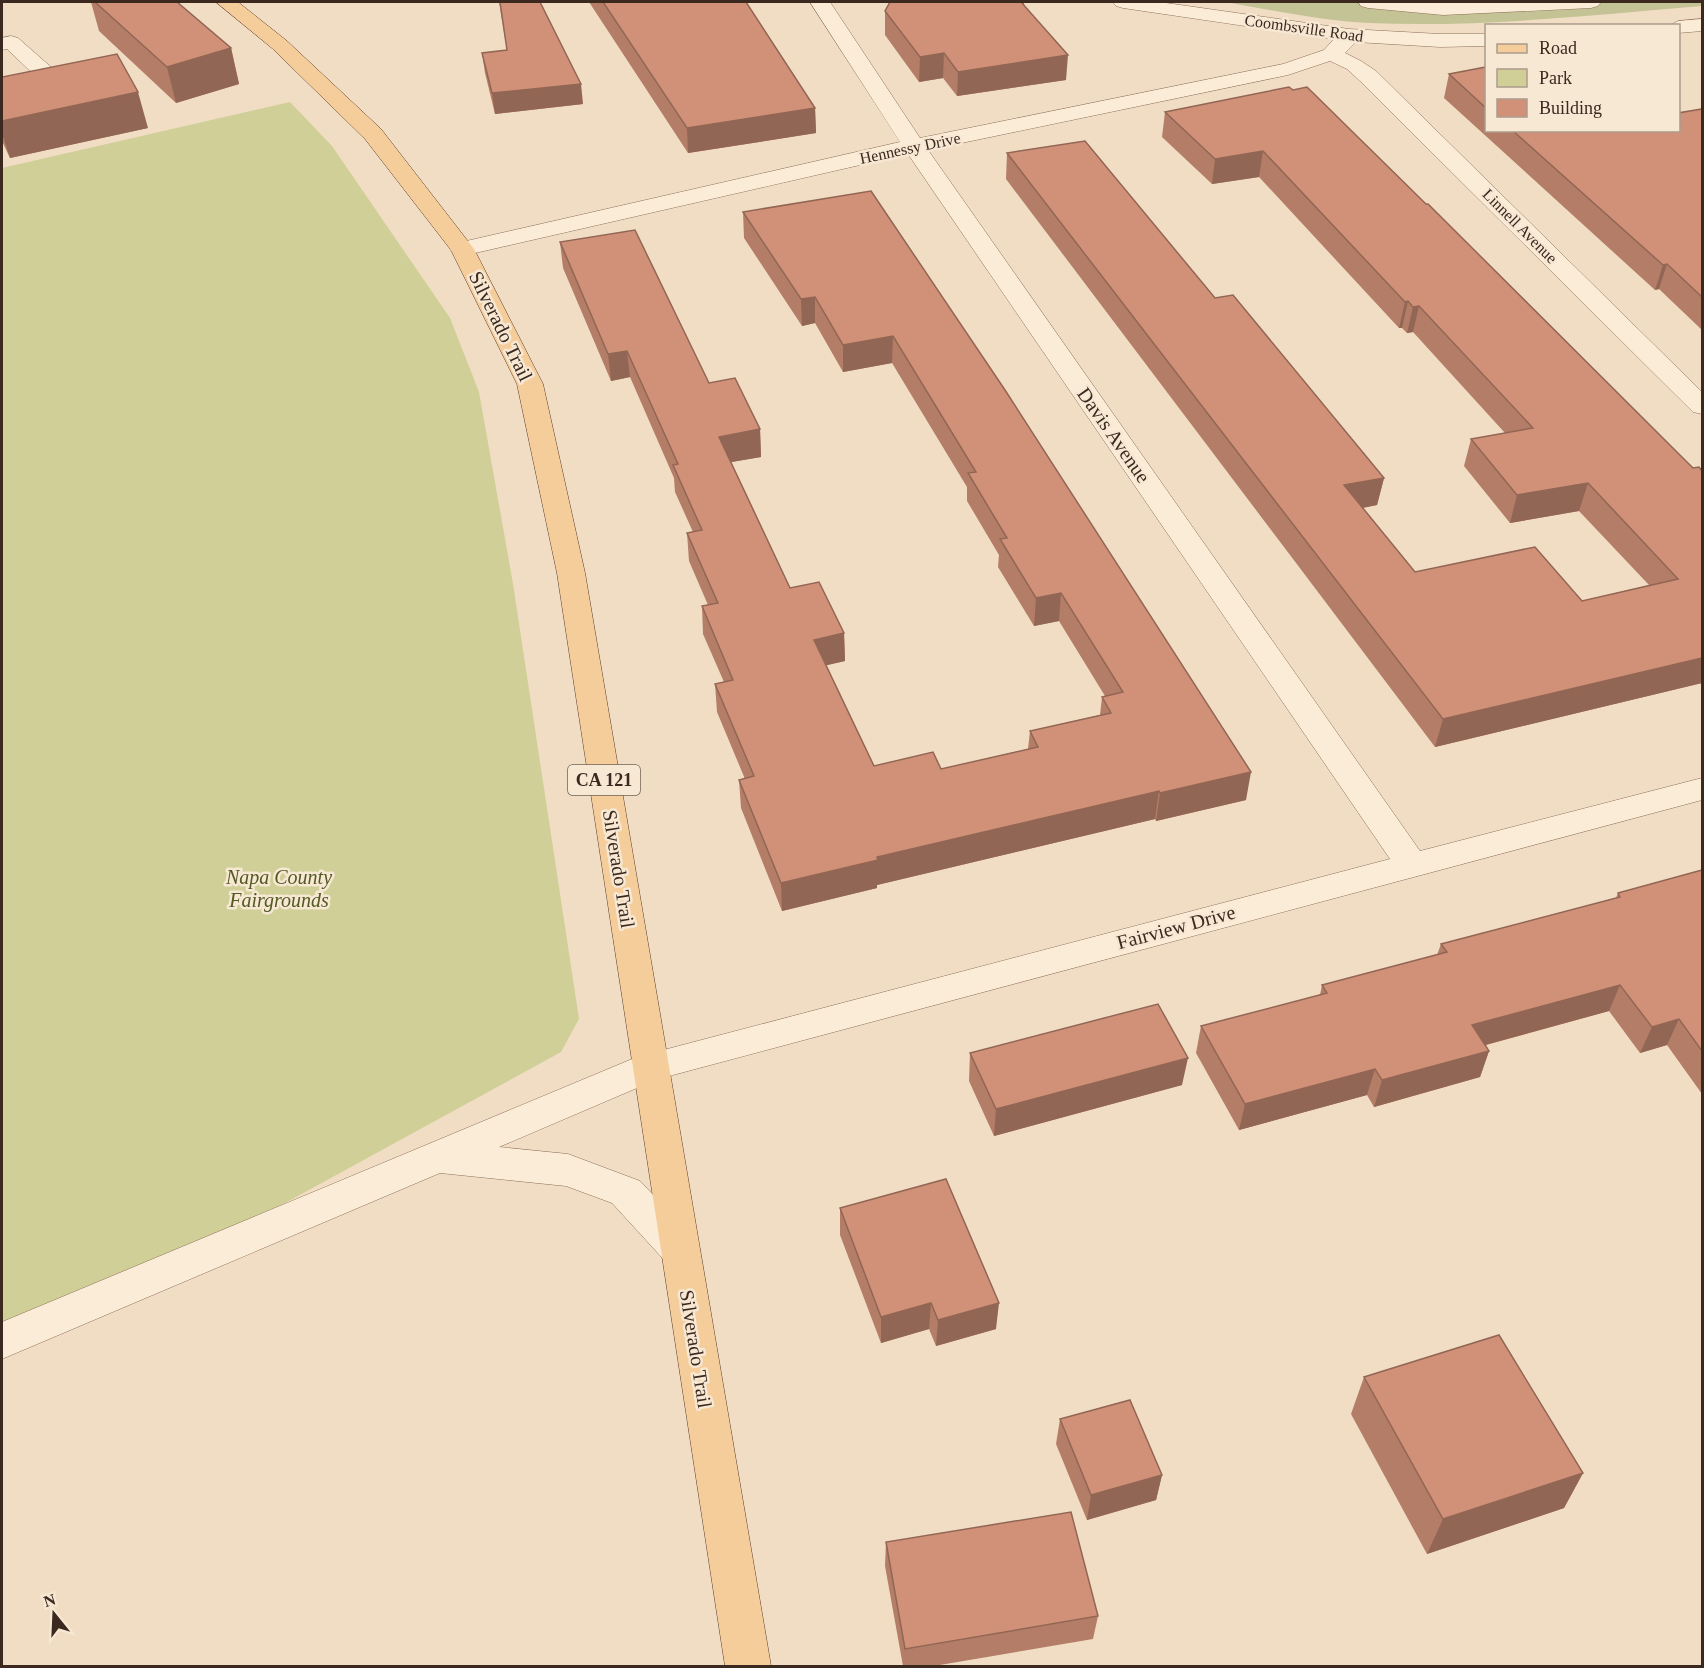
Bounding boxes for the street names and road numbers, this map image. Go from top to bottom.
street label: Coombsville Road [1244,11,1364,45]
street label: Hennessy Drive [858,129,962,168]
street label: Linnell Avenue [1479,185,1561,267]
street label: Silverado Trail [465,267,537,385]
street label: Davis Avenue [1073,383,1155,487]
road number: CA 121 [568,765,640,795]
street label: Silverado Trail [599,808,639,930]
street label: Fairview Drive [1114,901,1238,953]
street label: Silverado Trail [676,1288,716,1410]

